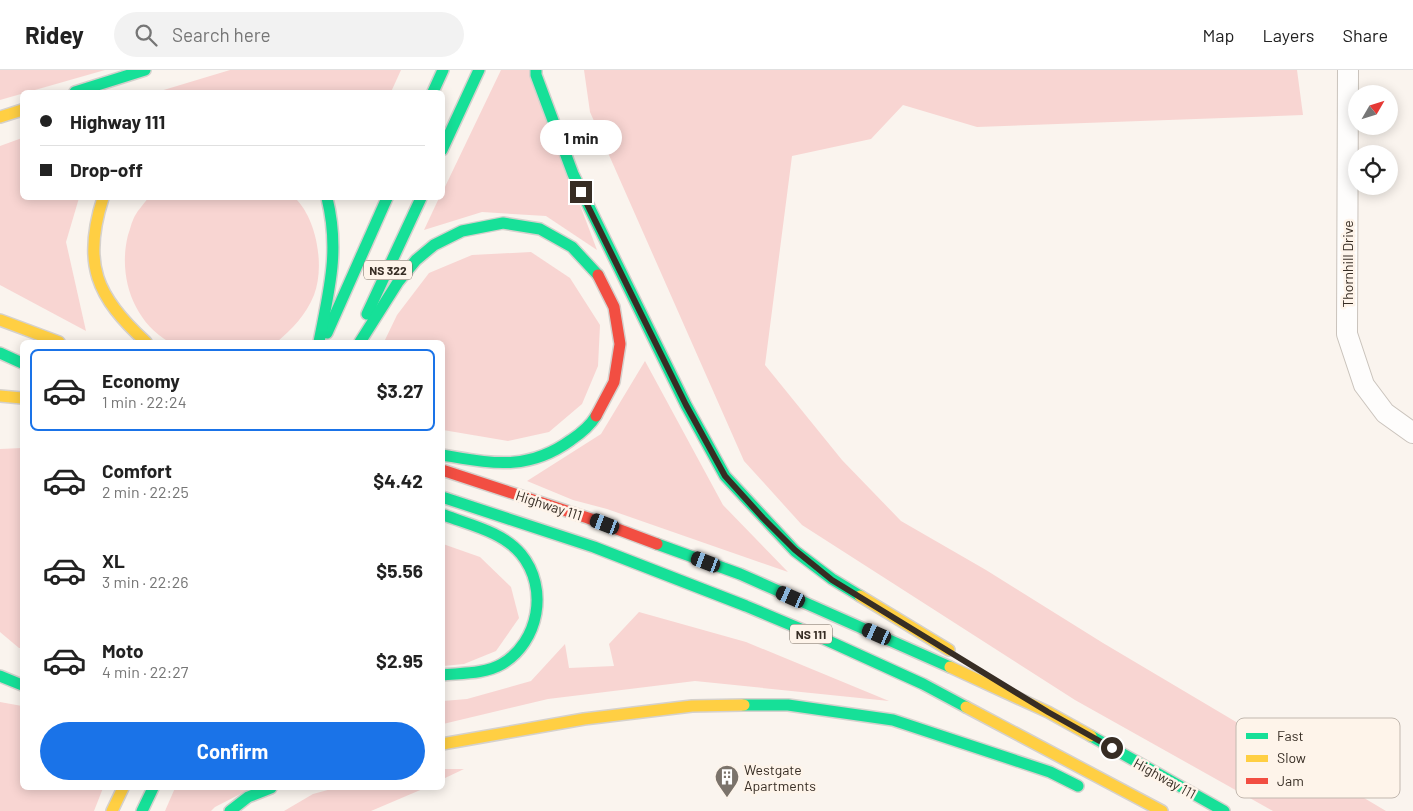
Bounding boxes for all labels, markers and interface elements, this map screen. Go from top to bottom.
search box [114,12,464,57]
text: Ridey [25,20,84,49]
icon: search [132,21,160,49]
text: Search here [172,23,271,46]
text: Map [1202,24,1234,46]
text: Layers [1262,24,1315,46]
text: Share [1343,24,1388,46]
north arrow [1348,85,1398,135]
map controls [1348,85,1398,195]
text: Highway 111 [70,110,165,133]
callout: 1 min [540,119,622,154]
text: 1 min [563,128,599,147]
button: locate [1348,145,1398,195]
text: Drop-off [70,158,143,181]
route end [570,181,592,203]
street label: Thornhill Drive [1339,220,1356,308]
road number: NS 322 [364,260,412,280]
icon: car [42,368,87,413]
text: Economy [102,369,180,392]
text: $3.27 [377,379,423,402]
text: 1 min · 22:24 [102,392,186,411]
icon: car [42,458,87,503]
text: Comfort [102,459,172,482]
text: $4.42 [373,469,423,492]
text: 2 min · 22:25 [102,482,189,501]
street label: Highway 111 [514,486,584,524]
car [588,512,621,536]
icon: car [42,548,87,593]
text: XL [102,549,125,572]
car [689,550,722,574]
text: $5.56 [376,559,423,582]
text: 3 min · 22:26 [102,572,189,591]
car [774,584,807,610]
car [860,621,893,647]
road number: NS 111 [790,624,832,644]
icon: car [42,638,87,683]
text: Moto [102,639,144,662]
text: $2.95 [376,649,423,672]
text: 4 min · 22:27 [102,662,188,681]
legend [1236,718,1400,798]
button: Confirm [40,722,425,780]
text: Fast [1277,727,1303,744]
route start [1101,737,1123,759]
text: Slow [1277,749,1306,766]
street label: Highway 111 [1131,754,1199,802]
place label: Westgate Apartments [744,761,816,794]
building icon: Westgate Apartments [714,764,740,798]
text: Jam [1277,772,1304,789]

